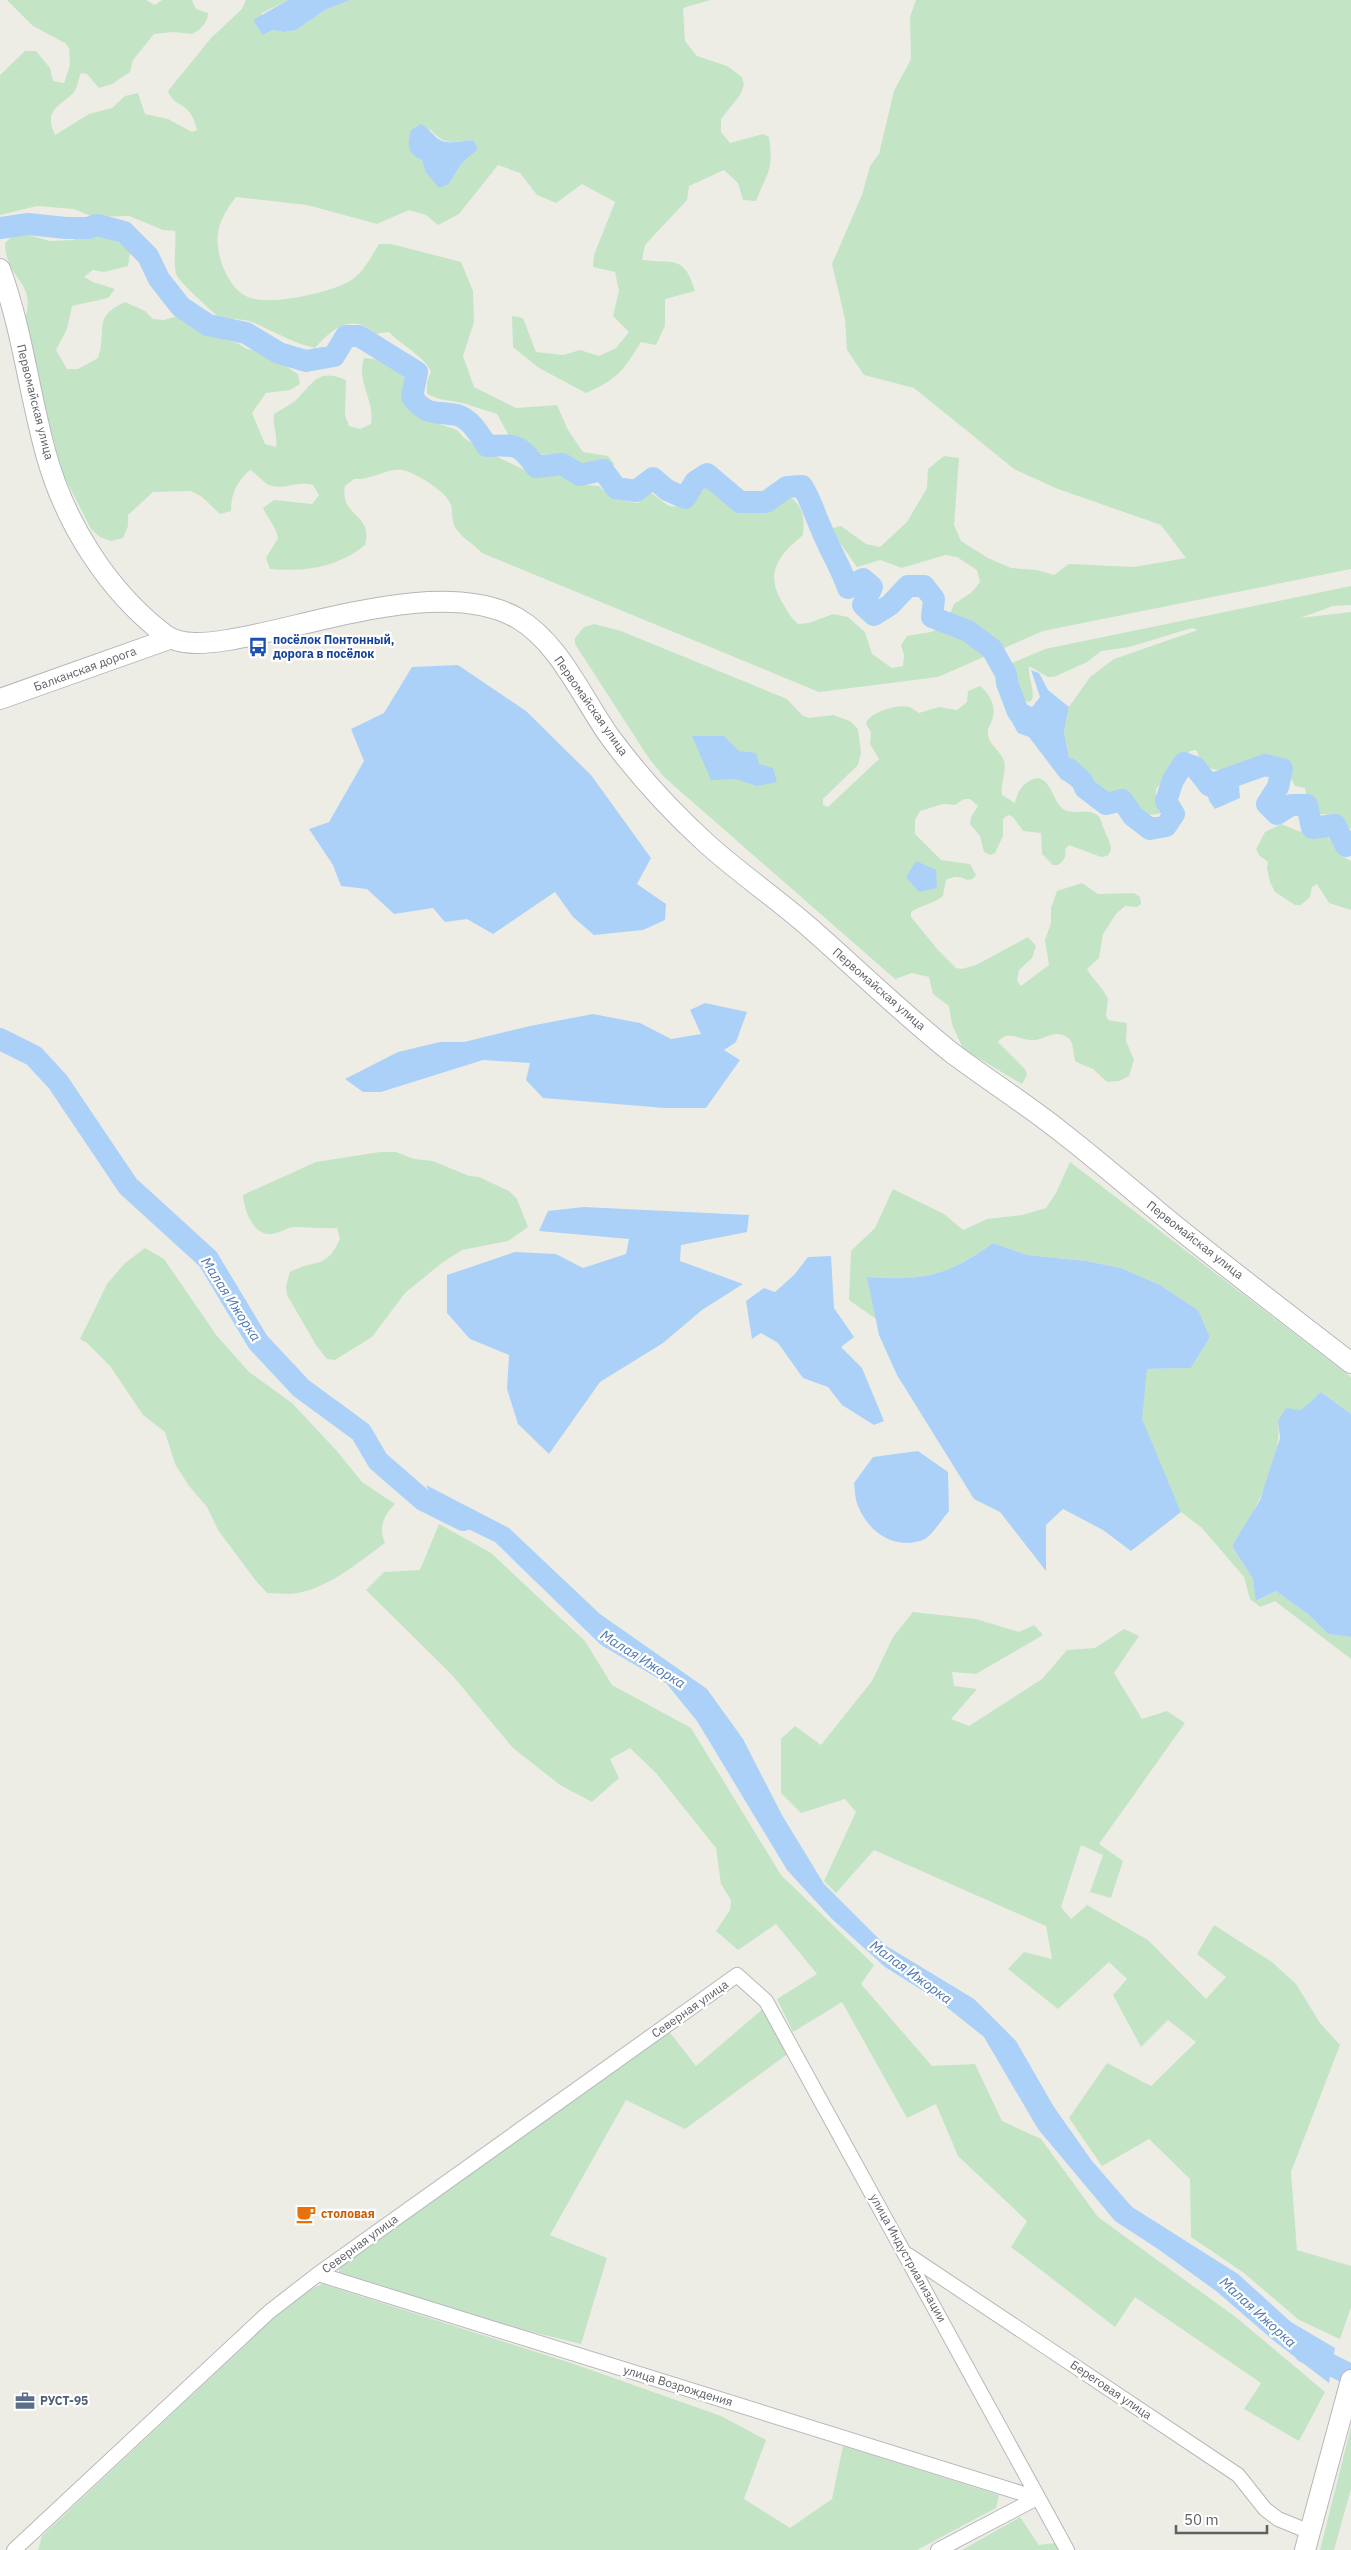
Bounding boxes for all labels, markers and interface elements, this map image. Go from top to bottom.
street label: Первомайская улица [14,343,57,462]
place label: посёлок Понтонный, дорога в посёлок [273,632,395,661]
bus stop icon: посёлок Понтонный, дорога в посёлок [247,636,269,658]
street label: Балканская дорога [31,643,139,694]
street label: Первомайская улица [551,653,632,759]
street label: Первомайская улица [830,944,929,1034]
street label: Первомайская улица [1144,1197,1247,1282]
water label: Малая Ижорка [197,1253,265,1345]
water label: Малая Ижорка [597,1626,689,1692]
water label: Малая Ижорка [867,1936,955,2008]
street label: Северная улица [648,1976,731,2041]
street label: улица Индустриализации [867,2191,950,2325]
cafe icon: столовая [295,2203,317,2225]
place label: столовая [321,2206,375,2221]
street label: Северная улица [319,2211,401,2276]
water label: Малая Ижорка [1216,2273,1300,2351]
street label: Береговая улица [1068,2357,1155,2423]
street label: улица Возрождения [622,2362,735,2409]
office icon: РУСТ-95 [14,2390,36,2412]
place label: РУСТ-95 [40,2393,88,2408]
scale bar [1176,2502,1267,2534]
text: 50 m [1184,2510,1219,2529]

